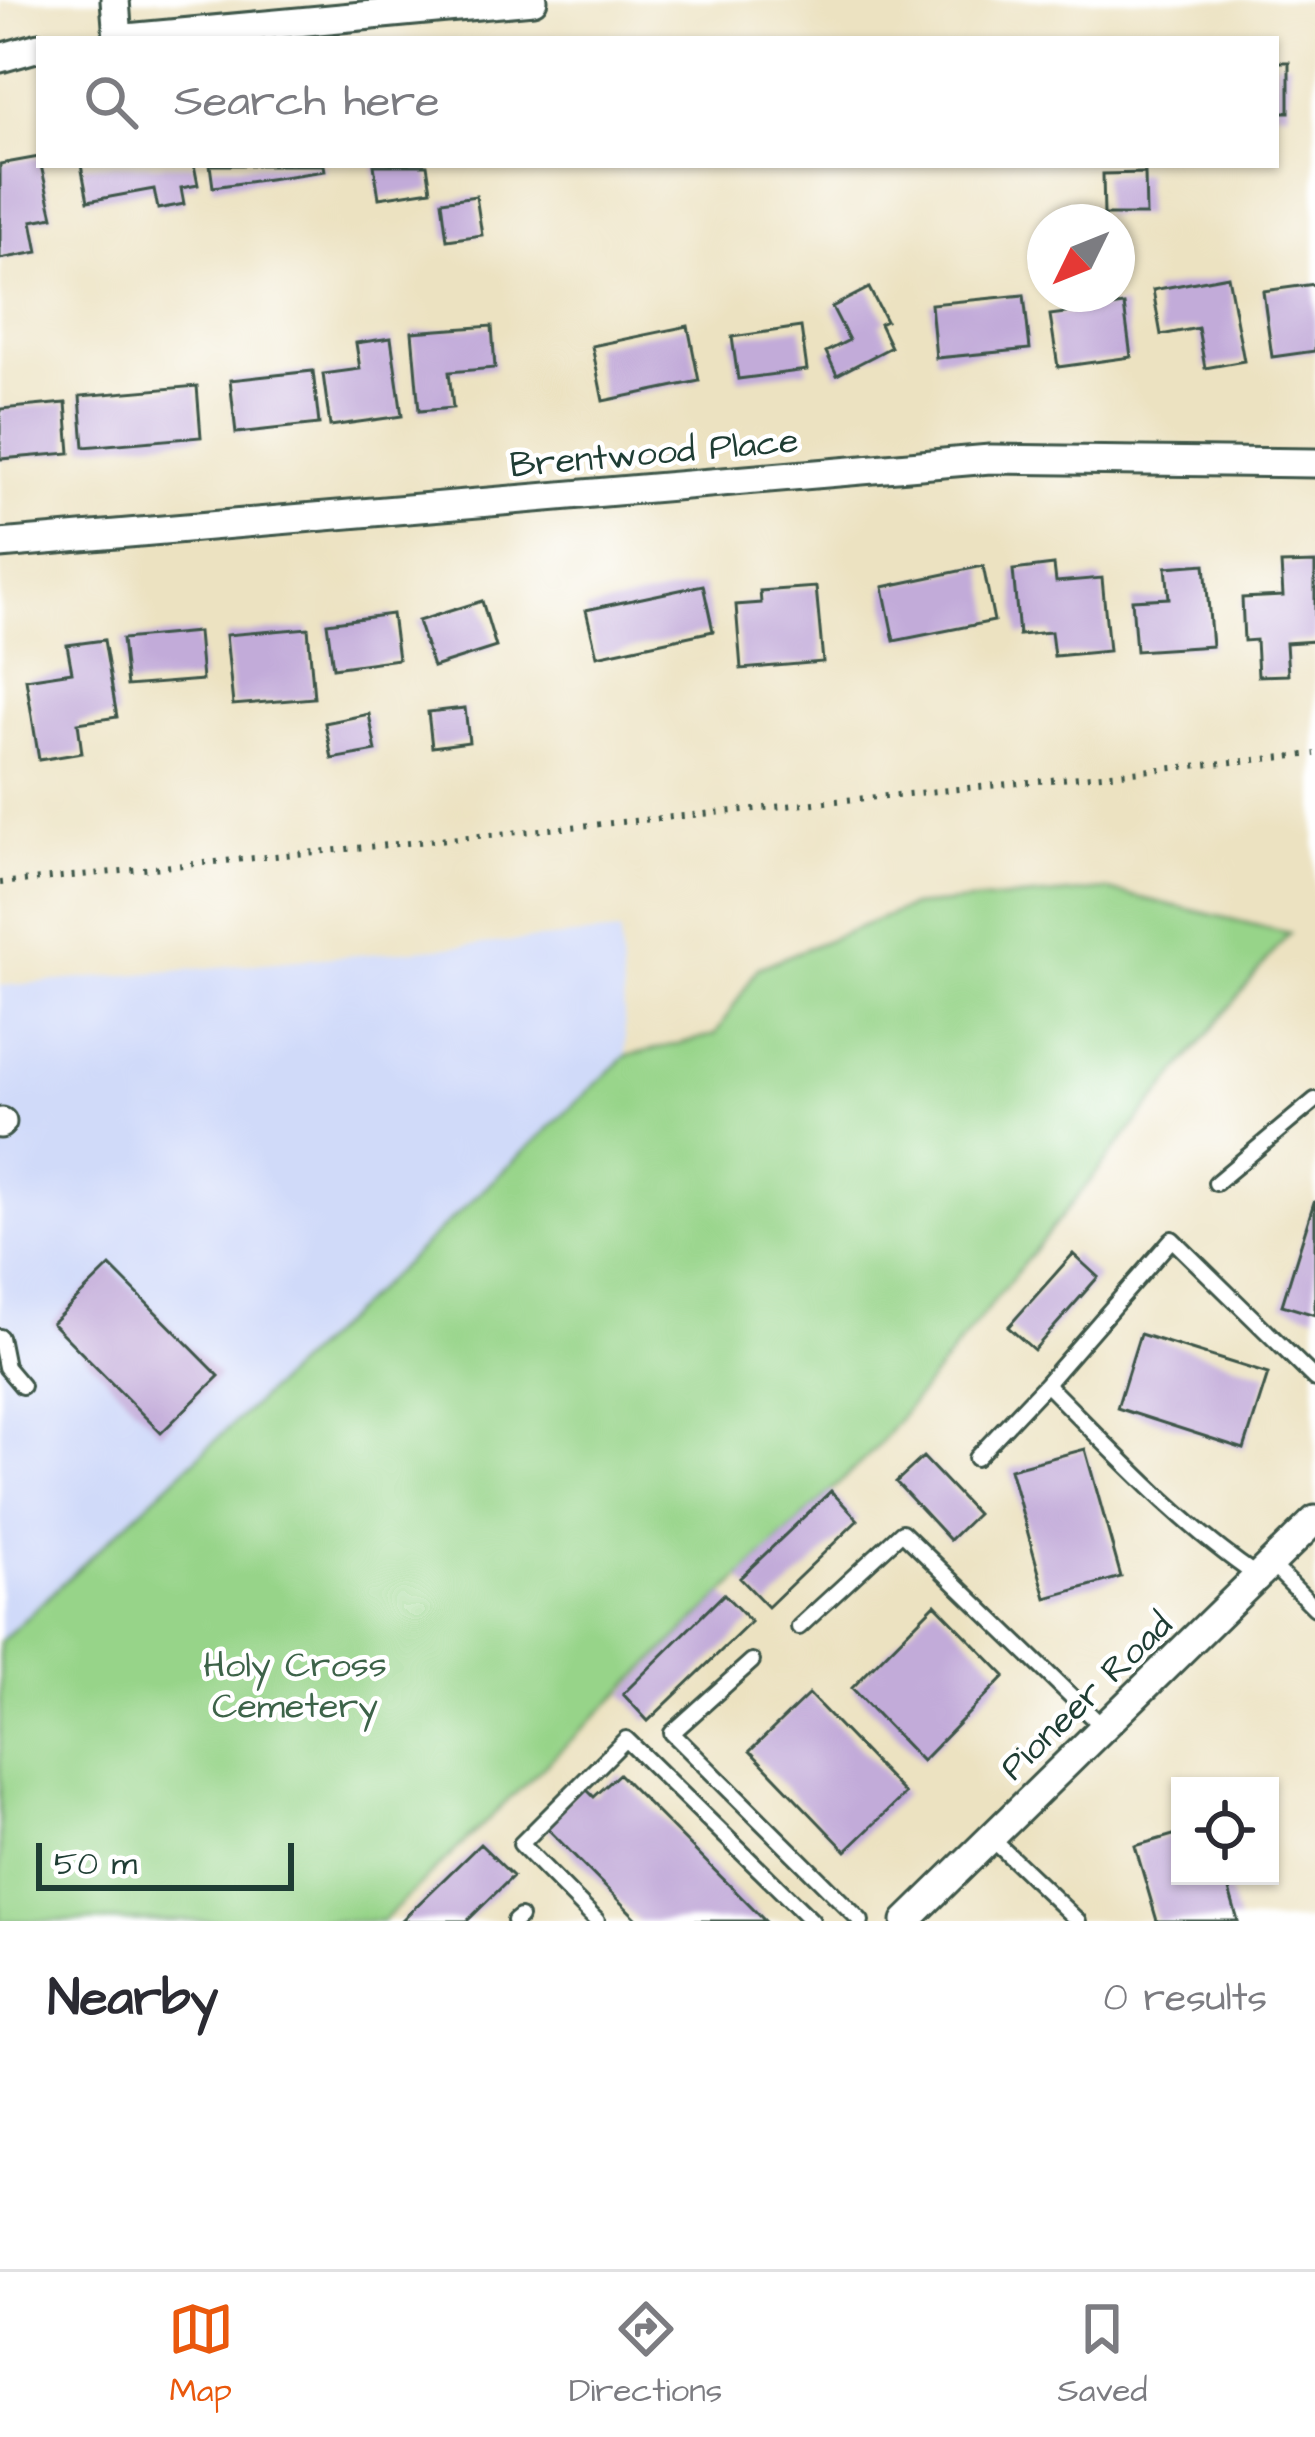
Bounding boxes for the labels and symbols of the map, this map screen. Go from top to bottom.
north arrow [1027,204,1135,312]
street label: Brentwood Place [508,415,800,491]
street label: Pioneer Road [989,1601,1185,1792]
park label: Holy Cross Cemetery [203,1640,387,1732]
scale bar [36,1837,294,1890]

